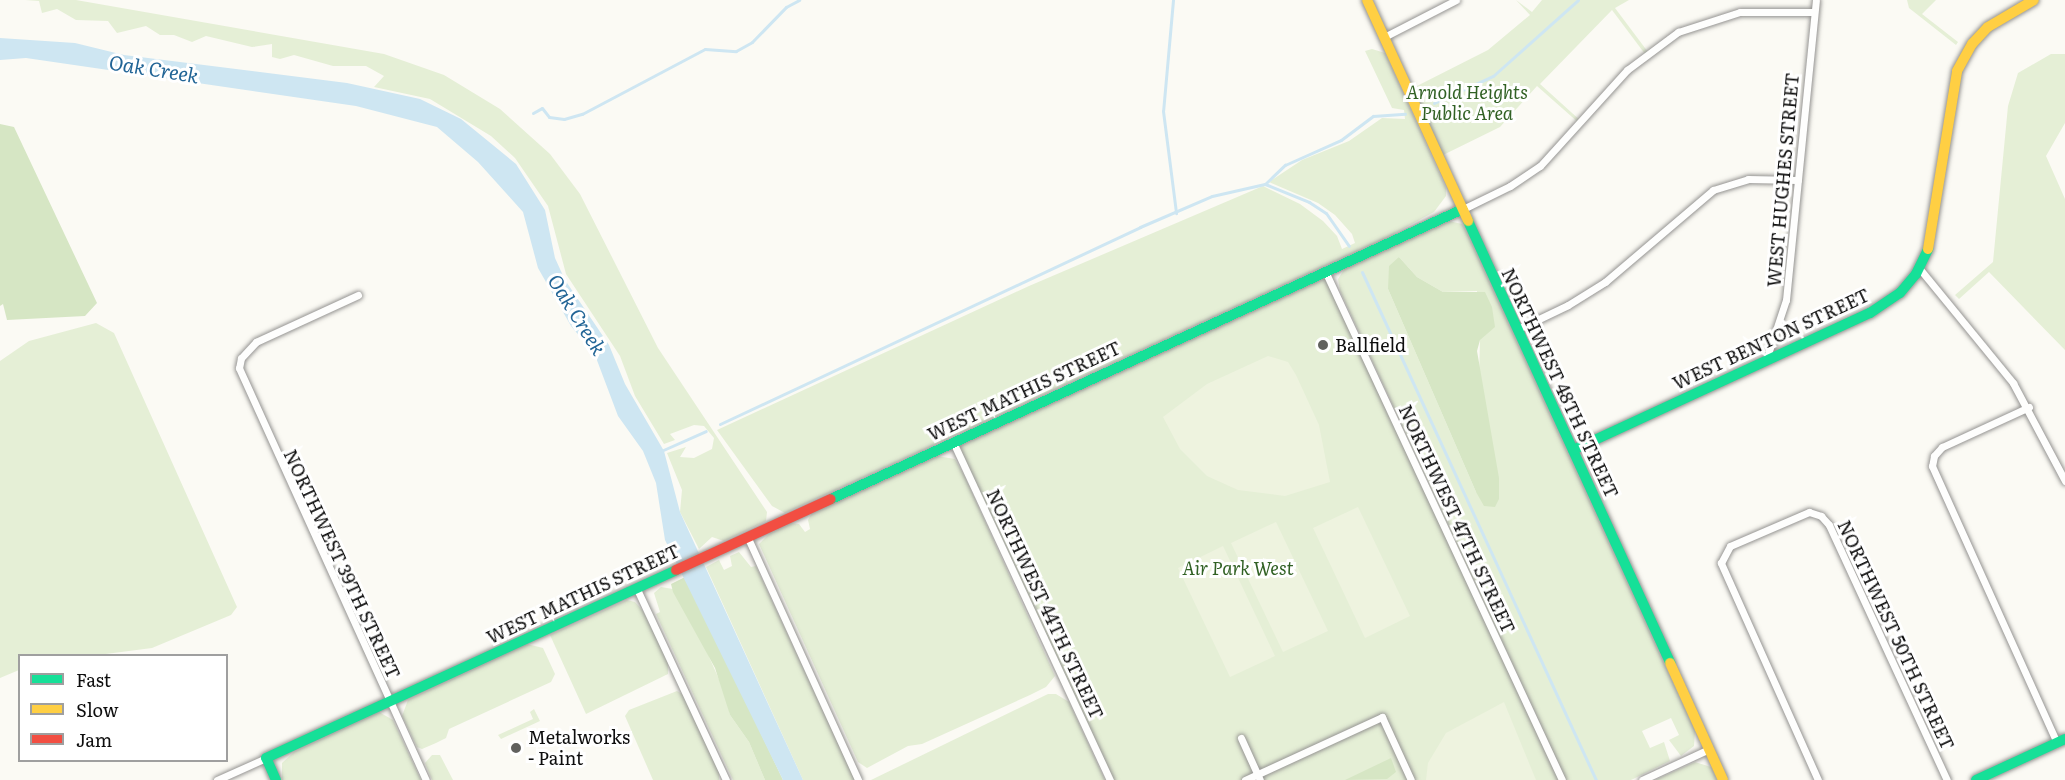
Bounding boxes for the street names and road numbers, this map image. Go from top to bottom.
street label: WEST HUGHES STREET [1763,72,1803,288]
street label: NORTHWEST 48TH STREET [1497,265,1623,501]
street label: WEST BENTON STREET [1669,284,1873,394]
street label: WEST MATHIS STREET [924,337,1124,445]
street label: NORTHWEST 47TH STREET [1394,401,1520,637]
street label: NORTHWEST 39TH STREET [279,446,405,682]
street label: NORTHWEST 44TH STREET [982,486,1108,722]
street label: NORTHWEST 50TH STREET [1833,517,1959,753]
street label: WEST MATHIS STREET [483,540,683,648]

